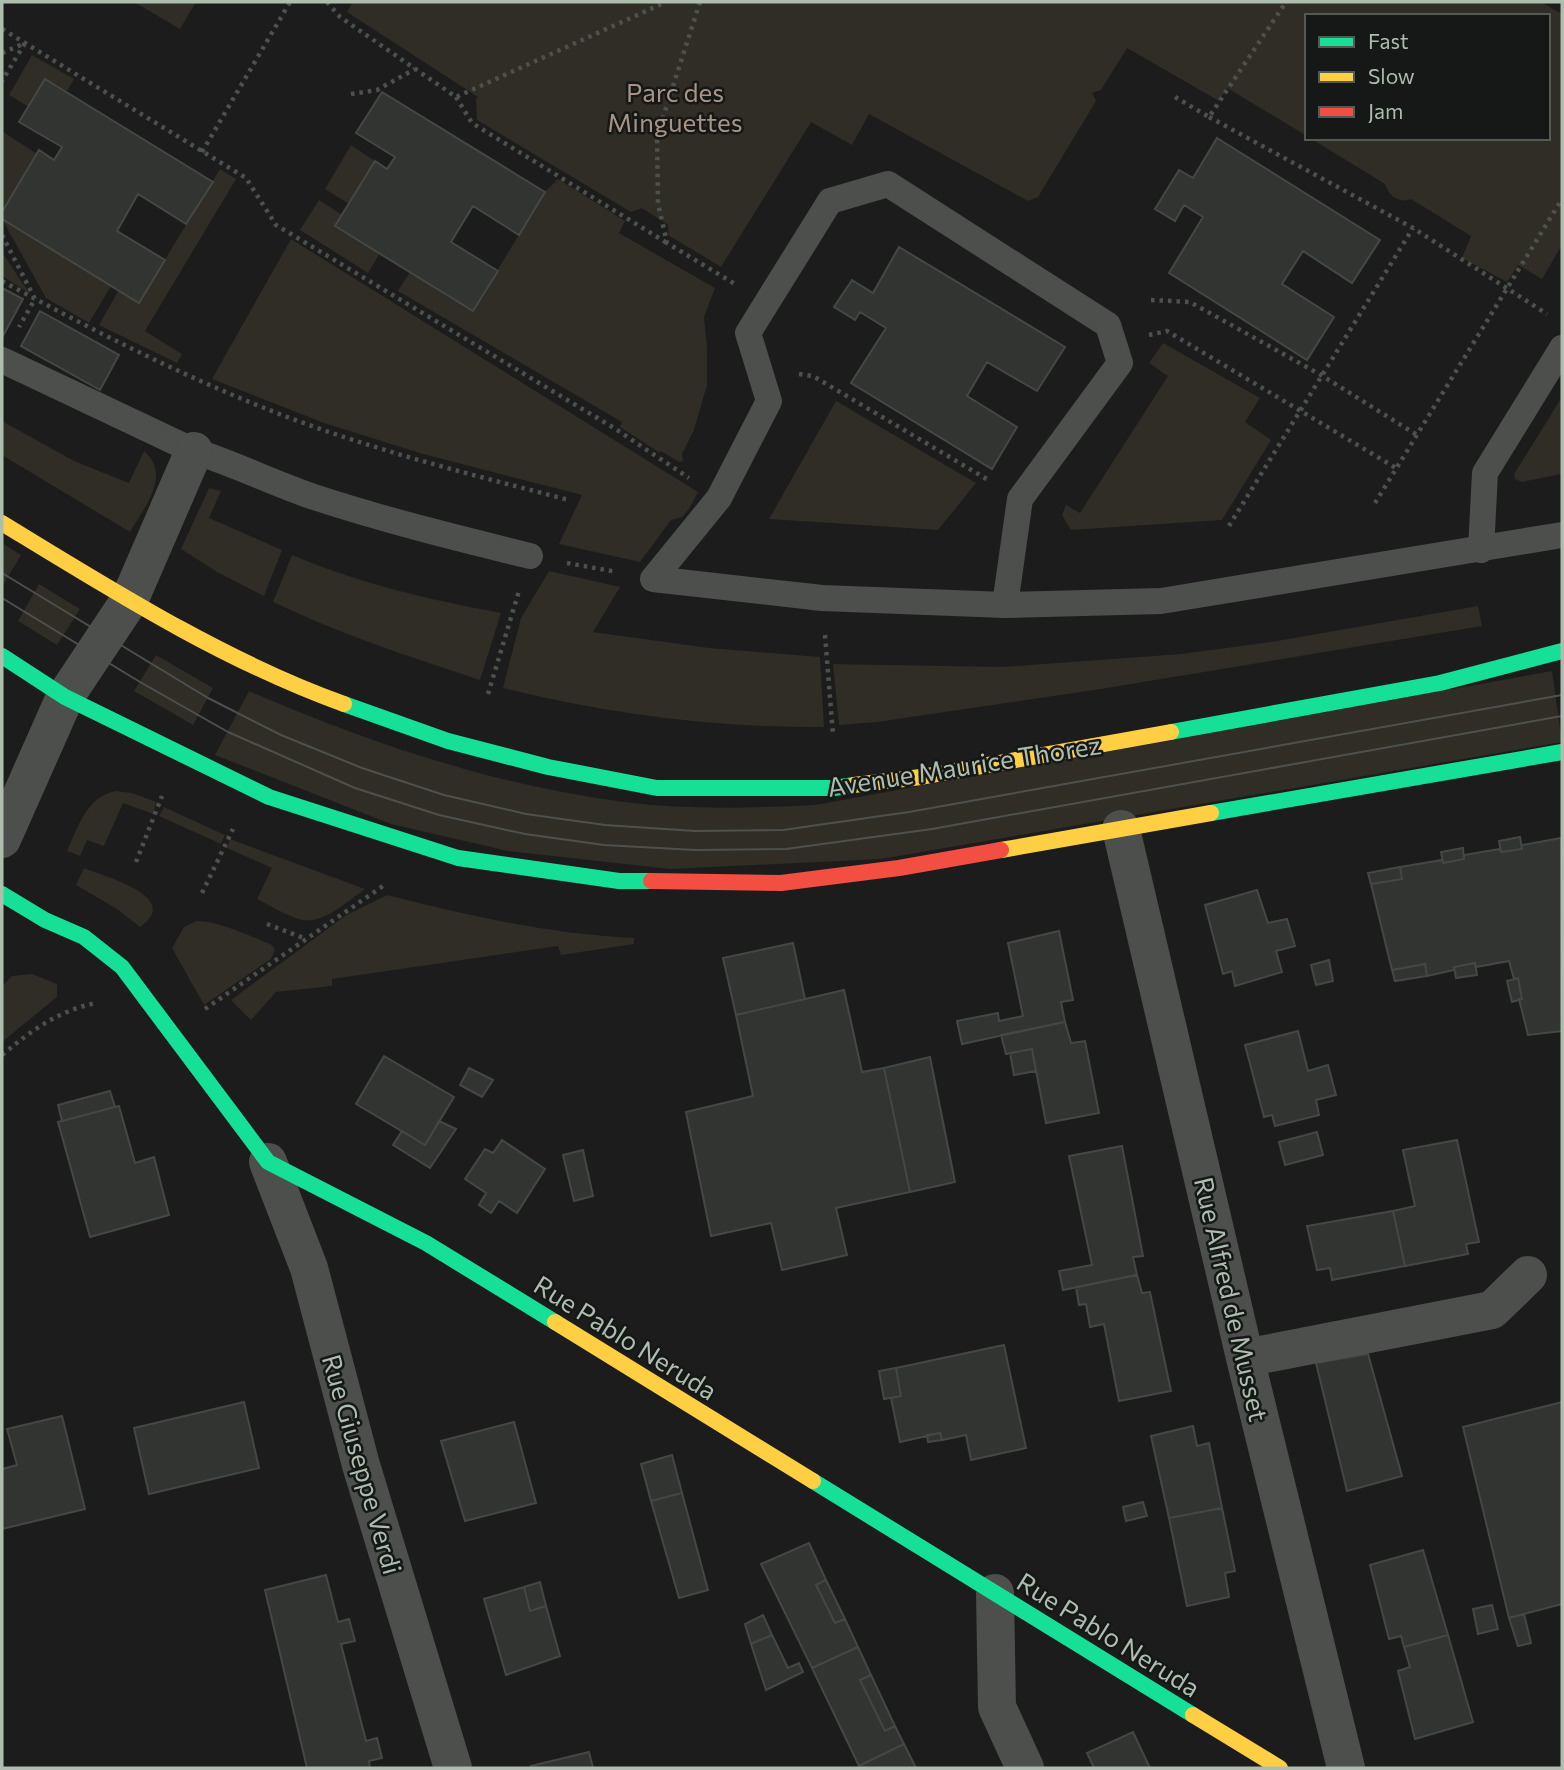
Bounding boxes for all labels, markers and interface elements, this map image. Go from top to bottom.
legend [1305,14,1550,140]
text: Fast [1368,28,1409,53]
text: Slow [1368,63,1415,88]
park label: Parc des Minguettes [607,76,743,137]
text: Jam [1368,98,1403,123]
street label: Avenue Maurice Thorez [825,728,1103,802]
street label: Rue Alfred de Musset [1189,1174,1275,1424]
street label: Rue Pablo Neruda [529,1268,723,1406]
street label: Rue Giuseppe Verdi [317,1351,409,1577]
street label: Rue Pablo Neruda [1012,1565,1206,1703]

